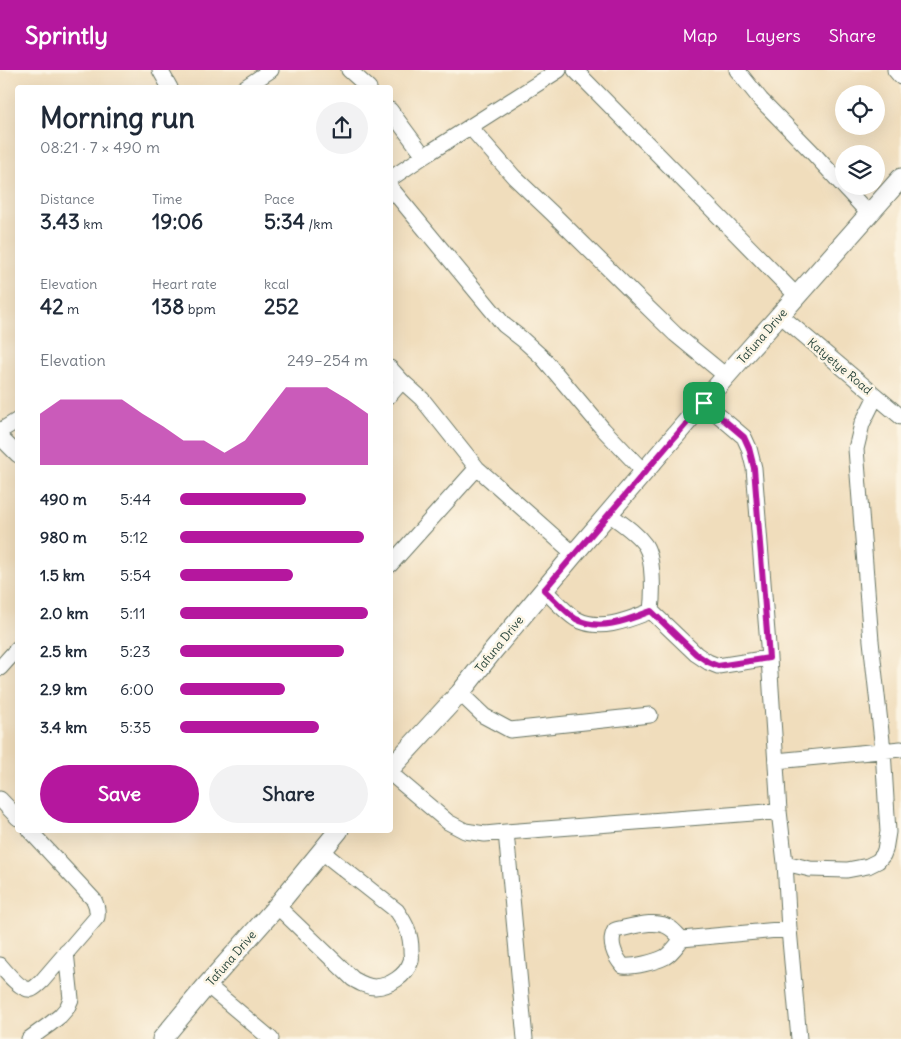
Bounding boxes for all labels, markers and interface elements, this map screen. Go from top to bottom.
text: Sprintly [25,20,108,50]
text: Map [682,24,717,47]
text: Layers [745,24,801,47]
text: Share [829,24,876,47]
map controls [835,85,885,195]
button: locate [835,85,885,135]
text: Morning run [40,100,195,136]
button: share [316,102,368,154]
text: 08:21 · 7 × 490 m [40,137,160,157]
button: layers [835,145,885,195]
text: Distance [40,190,95,208]
text: Time [152,190,182,208]
text: Pace [264,190,294,208]
text: 3.43 [40,208,80,235]
text: 19:06 [152,208,203,235]
text: 5:34 [264,208,305,235]
text: km [80,215,103,233]
text: /km [305,215,333,233]
text: Elevation [40,275,97,293]
text: Heart rate [152,275,217,293]
text: kcal [264,275,289,293]
text: 42 [40,293,64,320]
text: 138 [152,293,184,320]
text: 252 [264,293,299,320]
text: m [64,300,79,318]
text: bpm [184,300,216,318]
street label: Tafuna Drive [734,305,790,367]
street label: Katyetye Road [805,335,875,397]
text: Elevation [40,350,106,370]
text: 249–254 m [287,350,368,370]
pin [683,382,725,424]
icon: arrive [690,389,718,417]
text: 490 m [40,489,87,509]
text: 5:44 [120,489,151,509]
text: 980 m [40,527,87,547]
text: 5:12 [120,527,148,547]
text: 1.5 km [40,565,85,585]
text: 5:54 [120,565,151,585]
text: 2.0 km [40,603,89,623]
text: 5:11 [120,603,146,623]
street label: Tafuna Drive [472,613,526,675]
text: 2.5 km [40,641,87,661]
text: 5:23 [120,641,151,661]
text: 2.9 km [40,679,87,699]
text: 6:00 [120,679,154,699]
text: 3.4 km [40,717,87,737]
text: 5:35 [120,717,151,737]
button: Save [40,765,199,823]
button: Share [209,765,368,823]
street label: Tafuna Drive [203,927,259,989]

